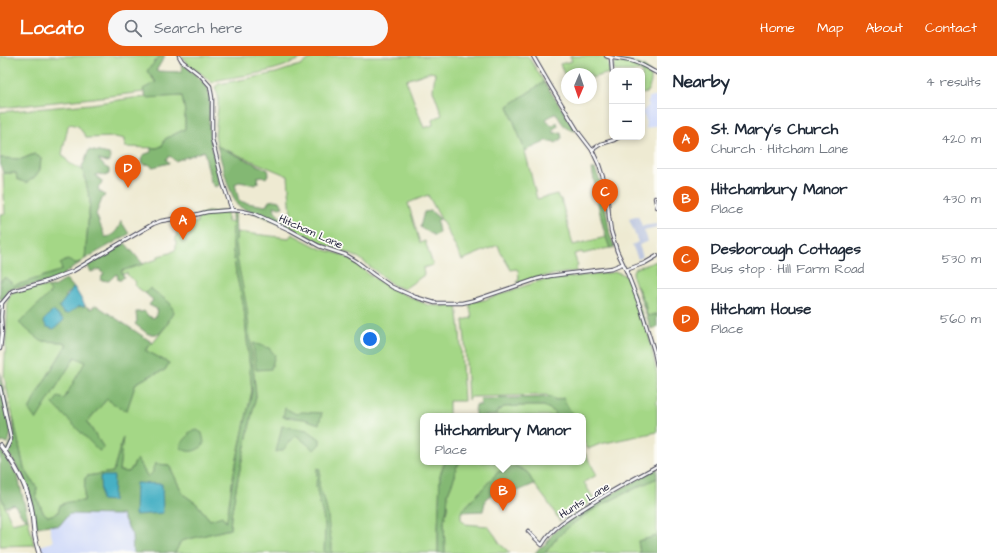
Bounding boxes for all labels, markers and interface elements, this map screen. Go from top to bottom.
search box [108,10,388,46]
text: Locato [20,15,84,42]
icon: search [122,17,144,39]
text: Search here [154,18,242,39]
text: Home [760,18,795,38]
text: Map [817,18,843,38]
text: About [865,18,903,38]
text: Contact [925,18,977,38]
north arrow [561,68,597,104]
map controls [609,68,645,140]
button: + [609,68,645,104]
text: Nearby [673,70,730,94]
text: 4 results [926,73,981,91]
button: − [609,104,645,140]
text: St. Mary's Church [711,119,838,140]
text: A [682,130,690,148]
text: 420 m [941,130,981,148]
text: Church · Hitcham Lane [711,140,848,158]
pin: D [115,155,141,188]
pin: C [592,179,618,212]
text: Hitchambury Manor [711,179,847,200]
text: B [681,190,691,208]
text: 430 m [942,190,981,208]
text: Place [711,200,743,218]
pin: A [170,207,196,240]
street label: Hitcham Lane [276,211,345,252]
text: Desborough Cottages [711,239,861,260]
text: C [681,250,691,268]
text: 530 m [942,250,981,268]
text: Bus stop · Hill Farm Road [711,260,864,278]
text: Hitcham House [711,299,811,320]
text: D [682,310,690,328]
text: 560 m [940,310,981,328]
text: Place [711,320,743,338]
your location [360,329,380,349]
popup [420,413,586,465]
text: Hitchambury Manor [435,420,571,441]
text: Place [435,441,467,459]
pin: B [490,478,516,511]
street label: Hunts Lane [556,479,612,522]

